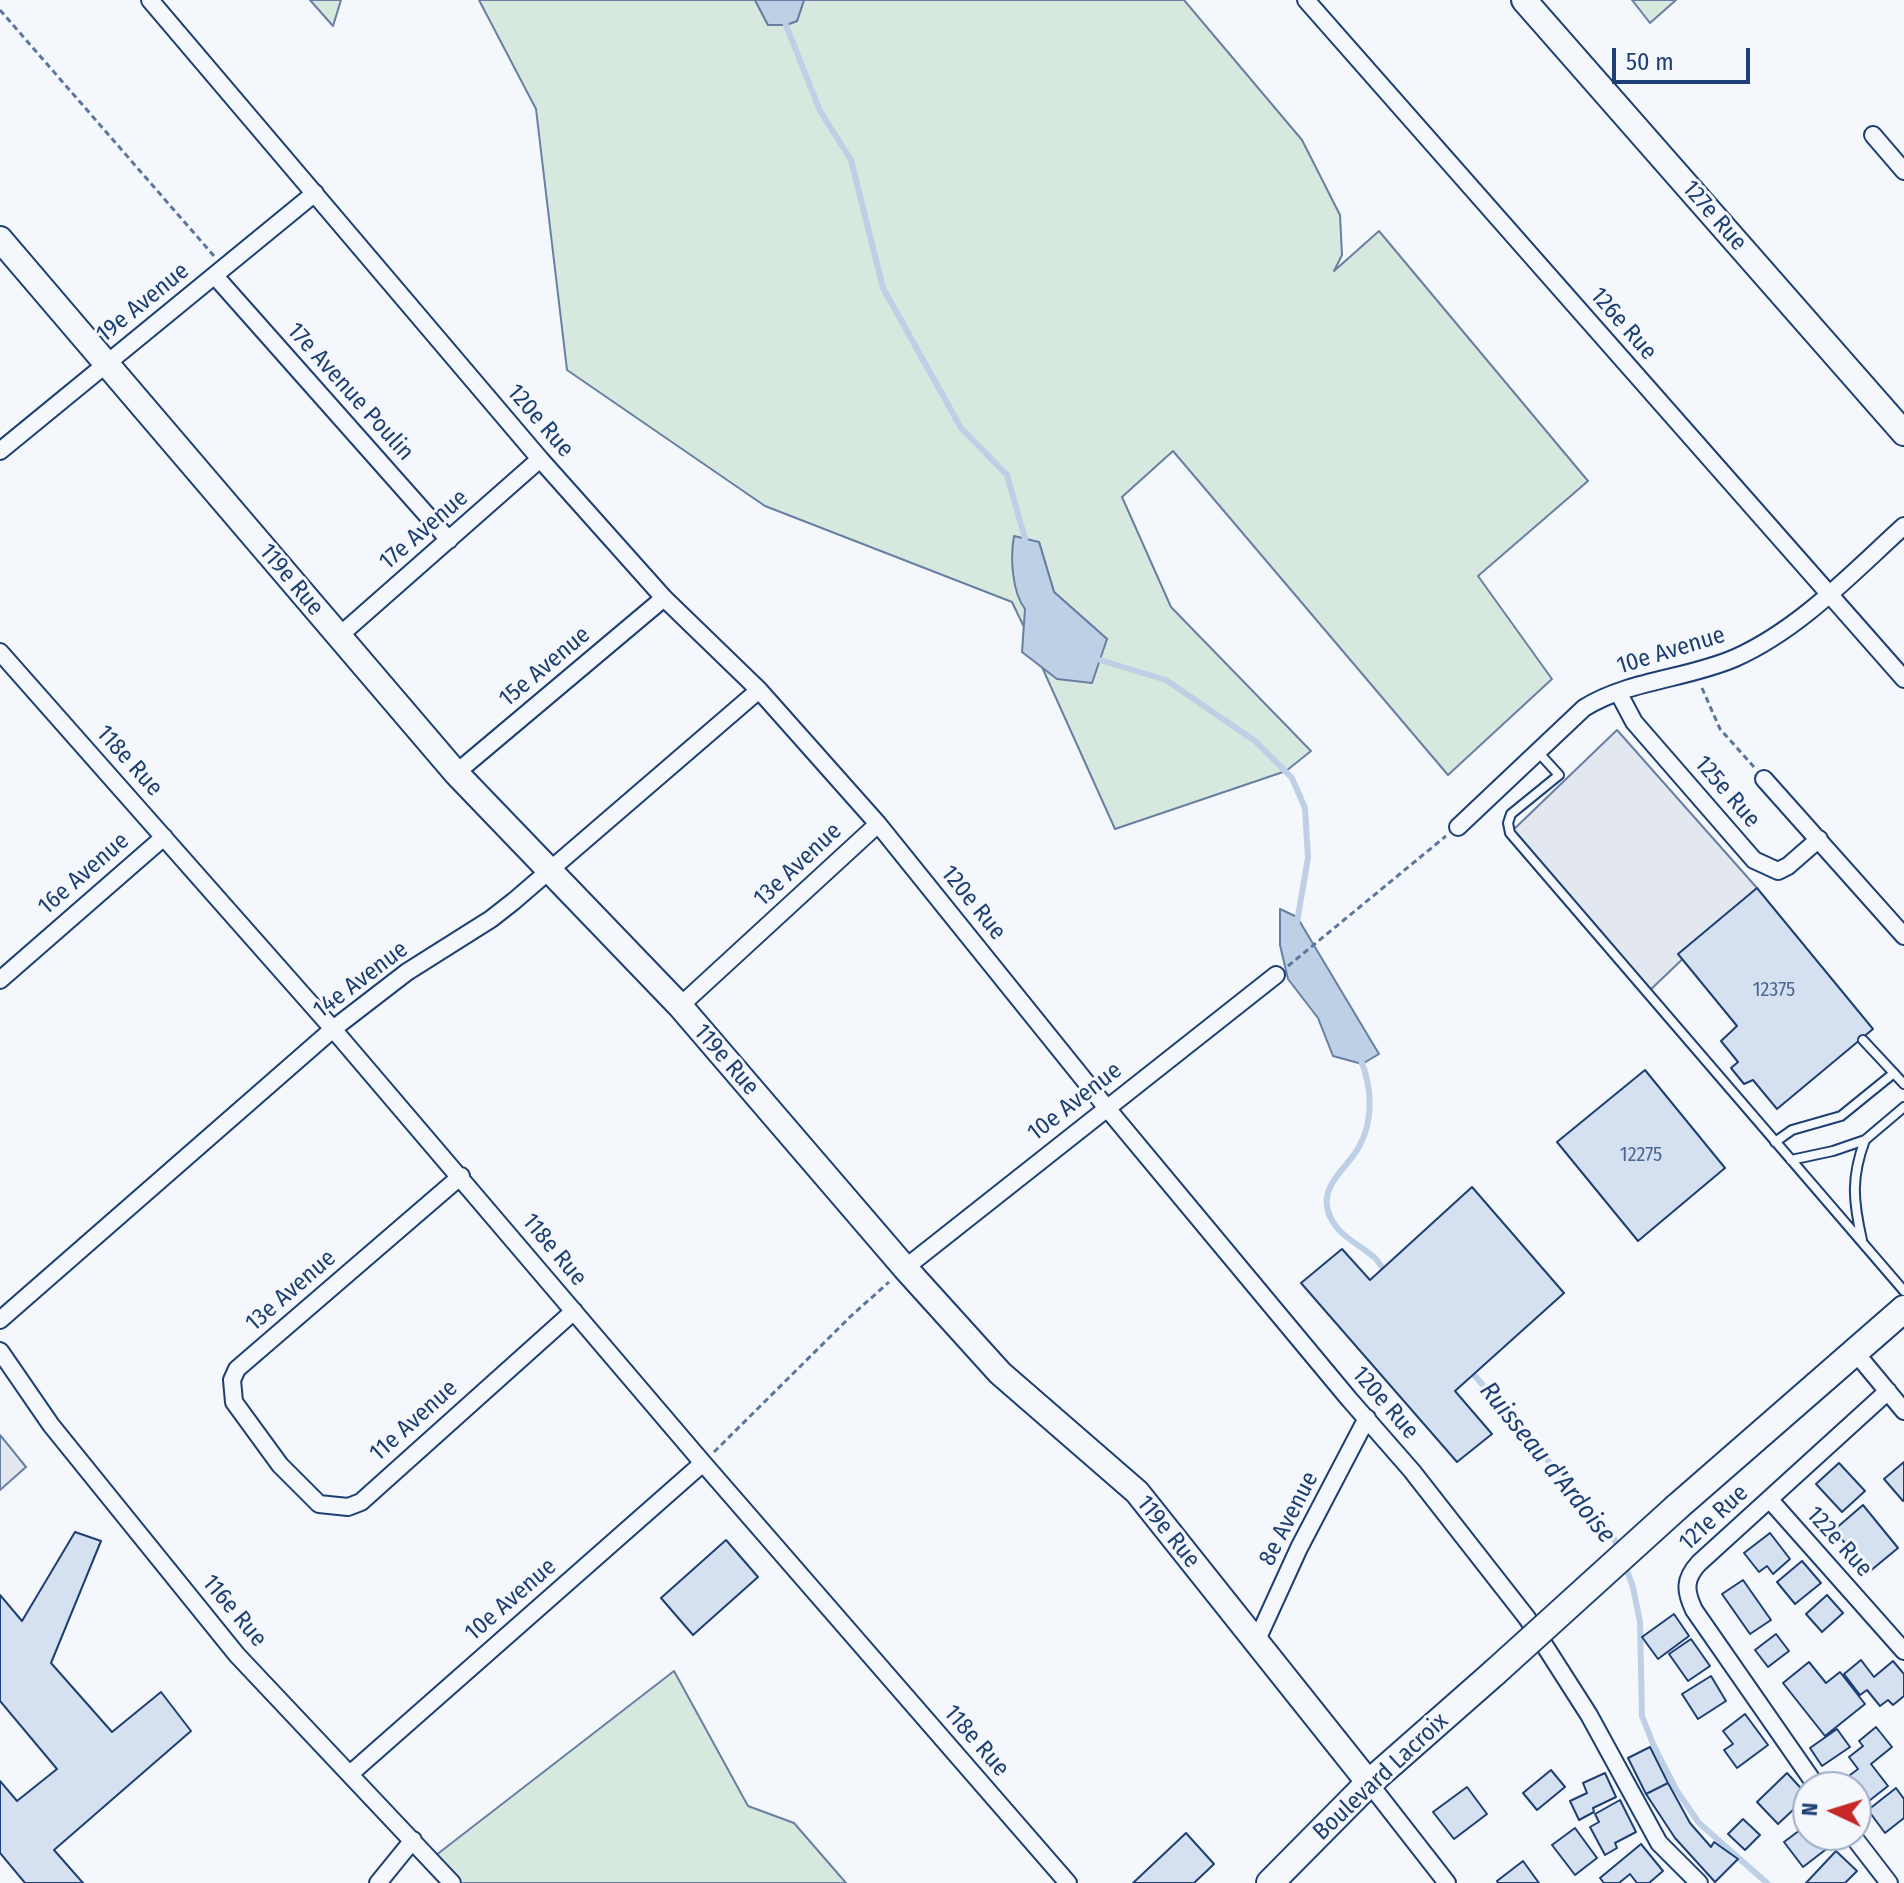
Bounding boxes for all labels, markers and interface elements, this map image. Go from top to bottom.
scale bar [1616,32,1754,82]
text: 50 m [1626,48,1674,76]
street label: 127e Rue [1676,175,1752,257]
street label: 19e Avenue [91,257,195,349]
street label: 126e Rue [1584,282,1662,366]
street label: 17e Avenue Poulin [281,317,419,467]
street label: 120e Rue [500,379,580,463]
street label: 17e Avenue [374,484,474,576]
street label: 119e Rue [253,538,329,622]
street label: 15e Avenue [494,621,596,713]
street label: 10e Avenue [1613,621,1729,681]
street label: 118e Rue [90,720,168,802]
street label: 125e Rue [1688,750,1766,834]
street label: 13e Avenue [748,817,848,913]
street label: 16e Avenue [33,827,135,921]
street label: 120e Rue [934,860,1012,946]
street label: 14e Avenue [308,935,414,1025]
house number: 12375 [1753,978,1795,1002]
street label: 119e Rue [687,1018,765,1102]
street label: 10e Avenue [1022,1056,1128,1148]
house number: 12275 [1620,1143,1662,1167]
street label: 118e Rue [516,1208,592,1292]
street label: 13e Avenue [240,1244,342,1338]
street label: 120e Rue [1345,1361,1425,1445]
street label: 11e Avenue [364,1374,464,1468]
water label: Ruisseau d'Ardoise [1472,1376,1622,1550]
street label: 8e Avenue [1253,1467,1325,1571]
street label: 121e Rue [1674,1479,1754,1557]
street label: 119e Rue [1130,1490,1206,1574]
street label: 122e Rue [1800,1501,1878,1583]
street label: 10e Avenue [459,1553,563,1647]
street label: 116e Rue [196,1569,272,1653]
street label: 118e Rue [937,1699,1015,1783]
street label: Boulevard Lacroix [1308,1707,1454,1847]
north arrow [1792,1771,1872,1851]
text: N [1796,1802,1823,1817]

